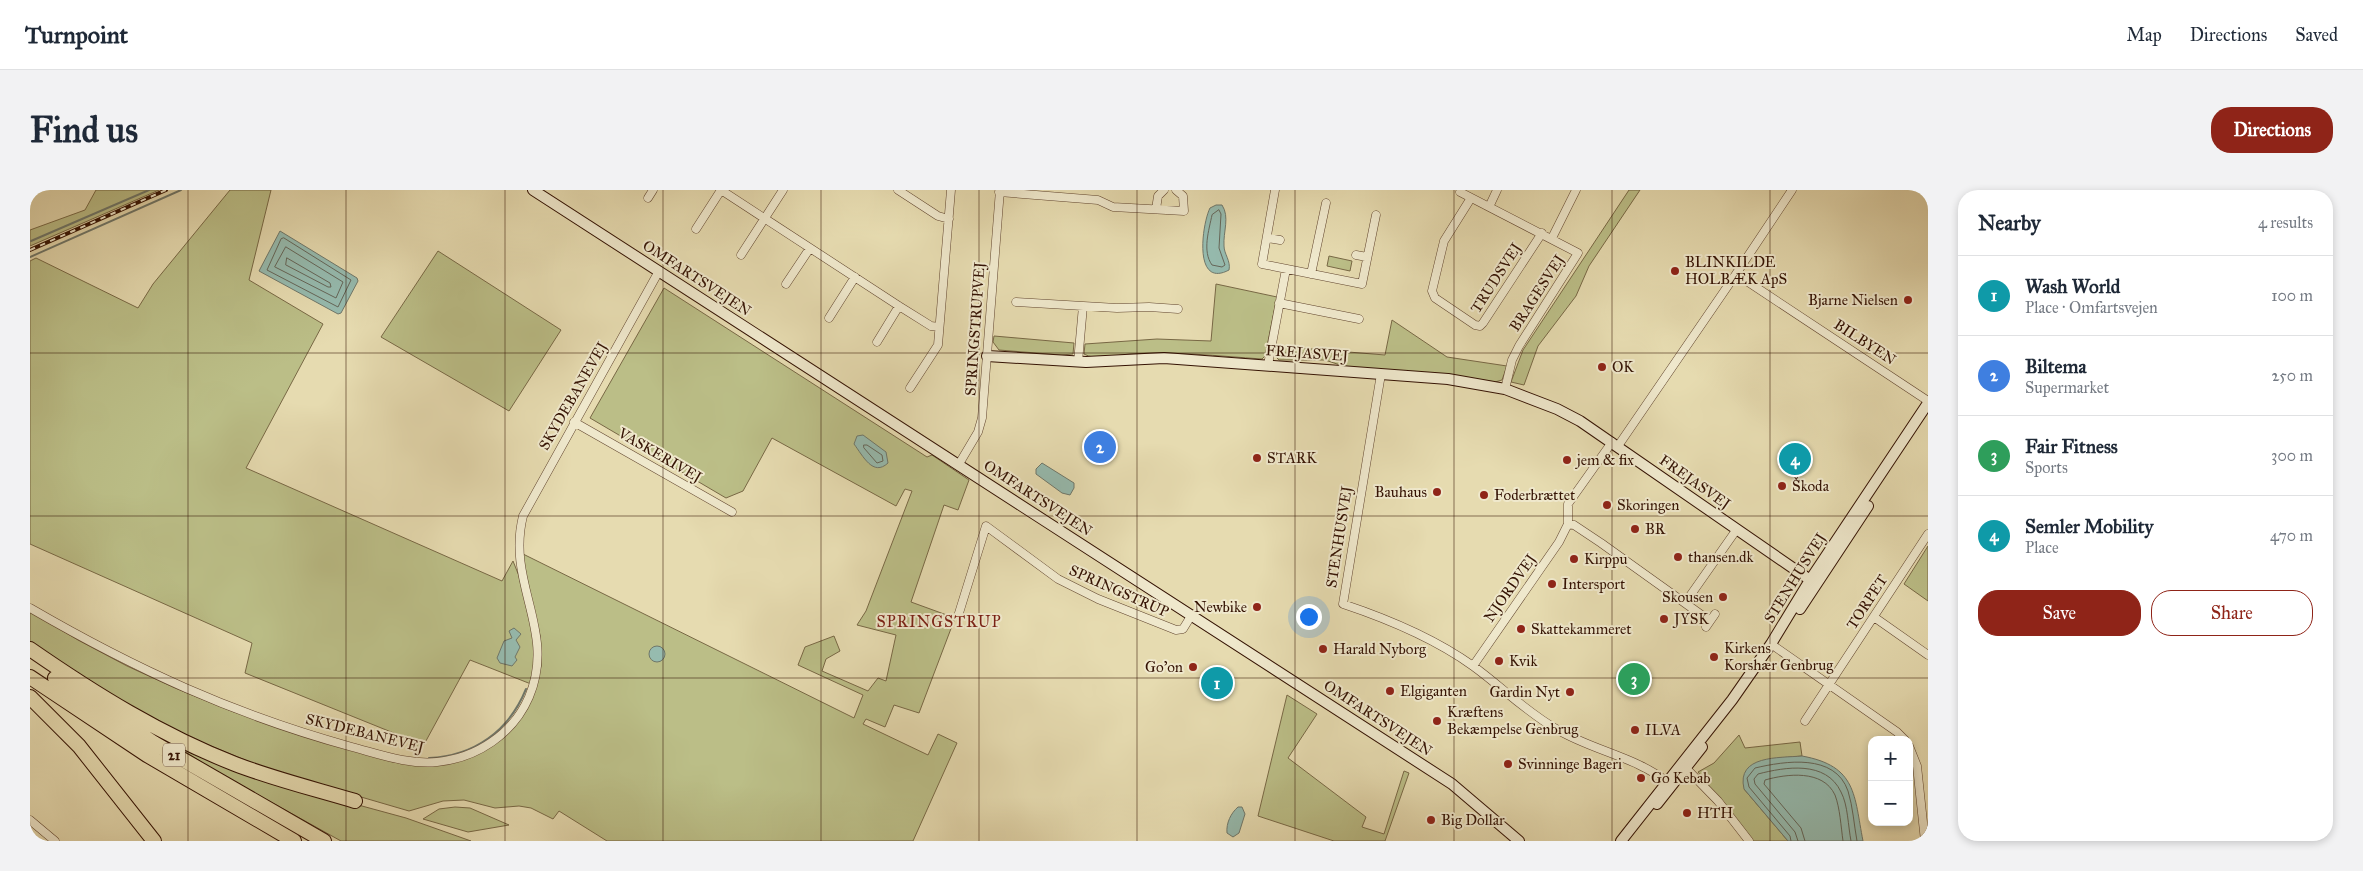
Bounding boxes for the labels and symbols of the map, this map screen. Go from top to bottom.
street label: OMFARTSVEJEN [639,236,755,321]
street label: TRUDSVEJ [1467,240,1526,317]
street label: BRAGESVEJ [1506,251,1569,335]
place label: BLINKILDE HOLBÆK ApS [1685,253,1787,288]
street label: SPRINGSTRUPVEJ [961,261,990,397]
marker: BLINKILDE HOLBÆK ApS [1669,265,1681,277]
place label: Bjarne Nielsen [1808,291,1898,309]
marker: Bjarne Nielsen [1902,294,1914,306]
street label: BILBYEN [1831,315,1900,369]
street label: SKYDEBANEVEJ [535,339,612,454]
street label: FREJASVEJ [1265,341,1349,366]
place label: OK [1612,358,1634,376]
marker: OK [1596,361,1608,373]
street label: VASKERIVEJ [614,423,705,487]
pin: 2 [1084,428,1116,466]
pin: 4 [1779,440,1811,478]
place label: STARK [1267,449,1317,467]
place label: jem & fix [1575,451,1634,469]
street label: FREJASVEJ [1655,451,1734,514]
marker: STARK [1251,452,1263,464]
marker: jem & fix [1561,454,1573,466]
street label: OMFARTSVEJEN [980,456,1096,541]
place label: Škoda [1792,476,1830,495]
marker: Škoda [1776,480,1788,492]
place label: Bauhaus [1375,483,1427,501]
street label: STENHUSVEJ [1322,485,1357,589]
marker: Bauhaus [1431,486,1443,498]
place label: Foderbrættet [1494,486,1576,504]
marker: Foderbrættet [1478,489,1490,501]
place label: Skoringen [1617,496,1679,514]
marker: Skoringen [1601,499,1613,511]
place label: BR [1645,520,1666,538]
marker: BR [1629,523,1641,535]
street label: STENHUSVEJ [1760,530,1831,627]
place label: thansen.dk [1688,548,1754,566]
street label: NJORDVEJ [1480,550,1541,626]
place label: Kirppu [1584,550,1627,568]
marker: thansen.dk [1672,551,1684,563]
marker: Kirppu [1568,553,1580,565]
street label: SPRINGSTRUP [1066,561,1172,621]
street label: TORPET [1843,571,1891,633]
place label: Intersport [1562,575,1626,593]
marker: Intersport [1546,578,1558,590]
place label: Skousen [1662,588,1713,606]
marker: Skousen [1717,591,1729,603]
place label: Newbike [1194,598,1247,616]
marker: Newbike [1251,601,1263,613]
your location [1296,604,1322,630]
place label: JYSK [1672,610,1709,629]
district label: SPRINGSTRUP [876,612,1002,631]
marker: JYSK [1658,613,1670,625]
place label: Skattekammeret [1531,620,1632,638]
marker: Skattekammeret [1515,623,1527,635]
place label: Kirkens Korshær Genbrug [1724,639,1834,674]
place label: Harald Nyborg [1333,640,1427,658]
marker: Harald Nyborg [1317,643,1329,655]
marker: Kirkens Korshær Genbrug [1708,651,1720,663]
place label: Kvik [1509,652,1537,670]
marker: Kvik [1493,655,1505,667]
place label: Go'on [1145,658,1183,676]
pin: 3 [1618,660,1650,698]
marker: Go'on [1187,661,1199,673]
pin: 1 [1201,664,1233,702]
street label: OMFARTSVEJEN [1320,676,1436,761]
place label: Elgiganten [1400,682,1467,700]
place label: Gardin Nyt [1489,683,1561,701]
marker: Elgiganten [1384,685,1396,697]
marker: Gardin Nyt [1564,686,1576,698]
place label: Kræftens Bekæmpelse Genbrug [1447,703,1579,738]
street label: SKYDEBANEVEJ [304,710,426,757]
marker: Kræftens Bekæmpelse Genbrug [1431,715,1443,727]
place label: ILVA [1645,721,1681,739]
marker: ILVA [1629,724,1641,736]
road number: 21 [163,744,185,766]
place label: Svinninge Bageri [1518,755,1622,773]
marker: Svinninge Bageri [1502,758,1514,770]
place label: Go Kebab [1651,769,1711,787]
marker: Go Kebab [1635,772,1647,784]
place label: HTH [1697,804,1733,822]
marker: HTH [1681,807,1693,819]
place label: Big Dollar [1441,811,1505,829]
marker: Big Dollar [1425,814,1437,826]

